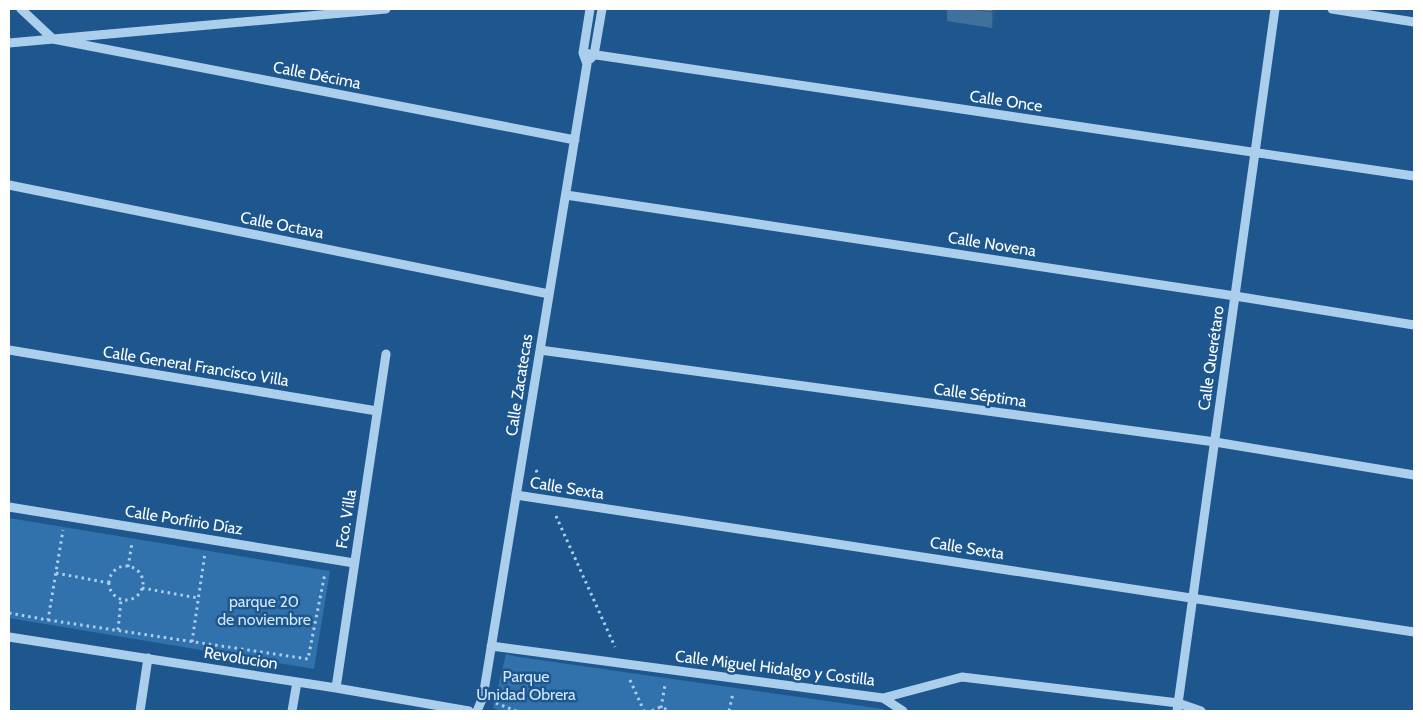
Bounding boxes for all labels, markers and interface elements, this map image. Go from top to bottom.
street label: Calle Décima [272,57,363,93]
street label: Calle Once [968,86,1044,116]
street label: Calle Octava [239,208,326,242]
street label: Calle Novena [947,228,1038,260]
street label: Calle Querétaro [1194,304,1228,411]
street label: Calle Zacatecas [502,332,536,437]
street label: Calle General Francisco Villa [102,342,291,390]
street label: Calle Séptima [932,379,1028,411]
street label: Calle Sexta [529,473,606,503]
street label: Fco. Villa [332,488,360,550]
street label: Calle Porfirio Díaz [124,501,245,539]
street label: Calle Sexta [929,533,1006,563]
park label: parque 20 de noviembre [217,592,311,629]
street label: Revolucion [203,643,279,673]
street label: Calle Miguel Hidalgo y Costilla [674,646,876,690]
park label: Parque Unidad Obrera [476,667,576,704]

